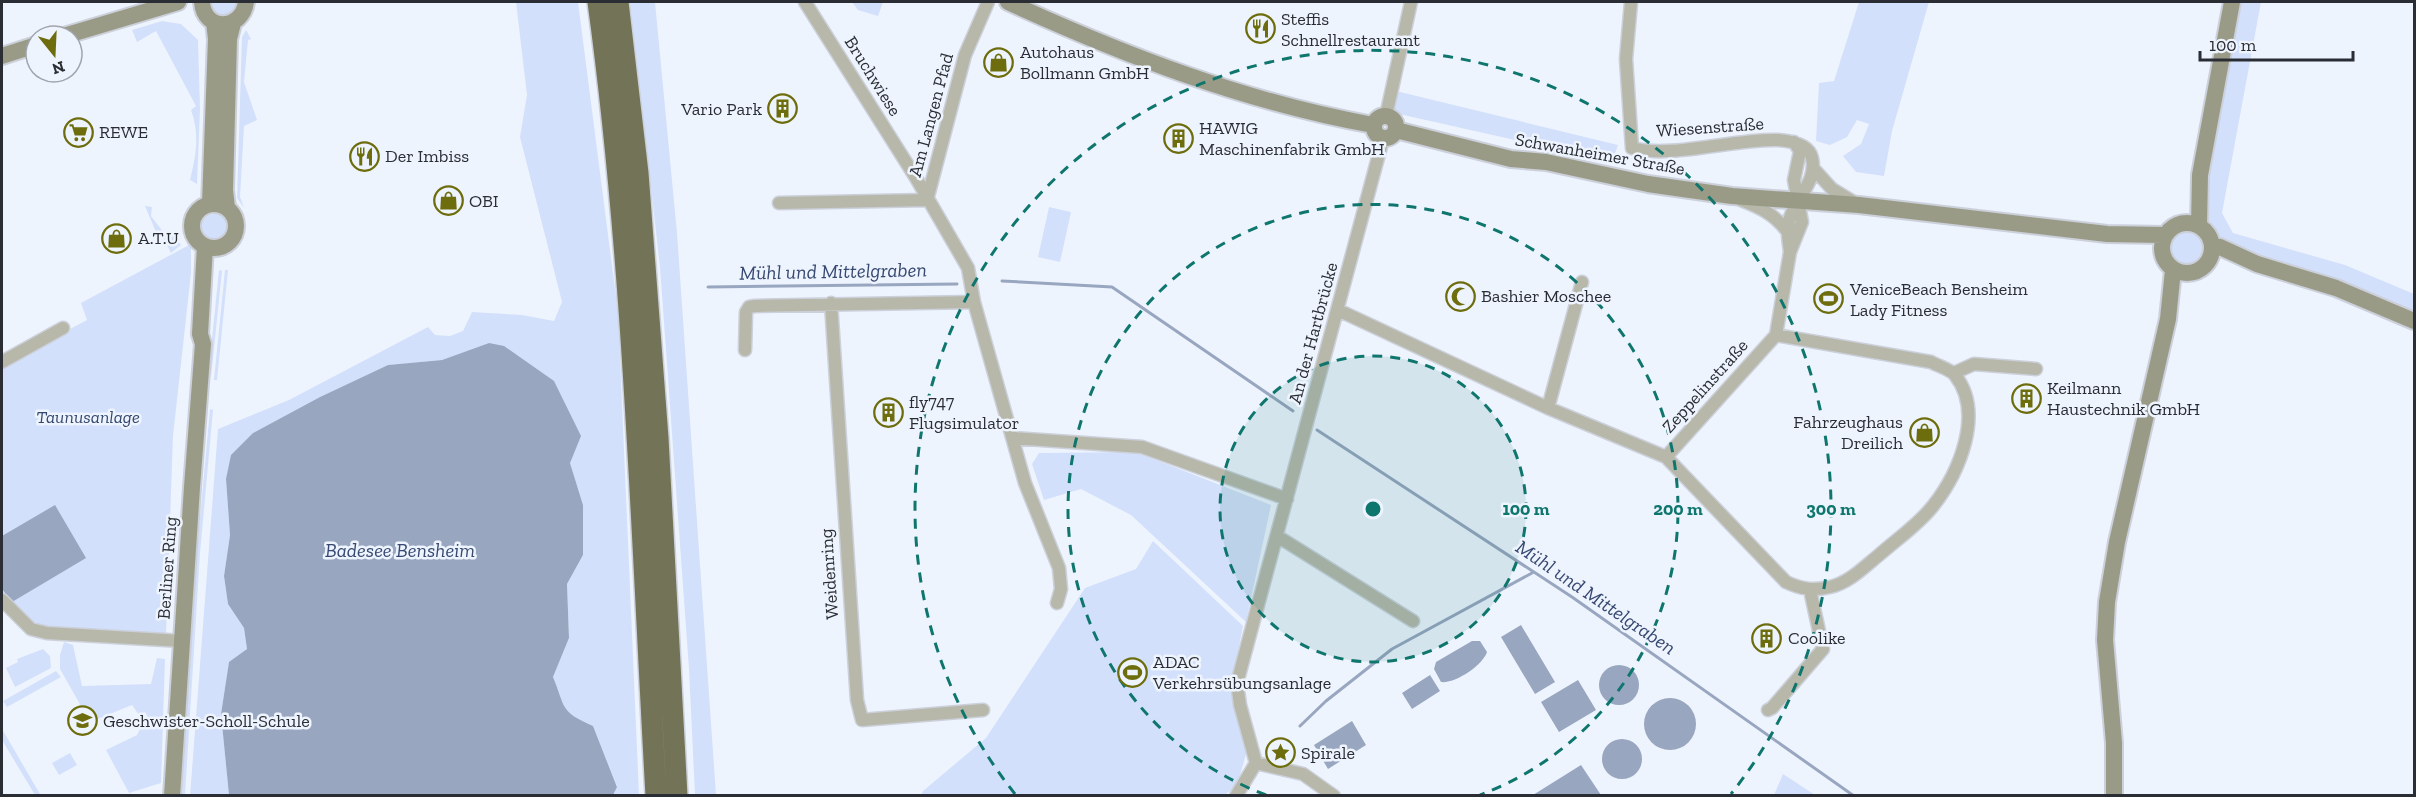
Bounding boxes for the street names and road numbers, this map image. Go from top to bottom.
street label: Bruchwiese [840,32,906,120]
street label: Am Langen Pfad [904,50,958,179]
street label: Wiesenstraße [1656,112,1764,142]
street label: Schwanheimer Straße [1513,128,1687,180]
street label: An der Hartbrücke [1284,260,1342,406]
street label: Zeppelinstraße [1657,335,1753,437]
street label: Berliner Ring [152,516,182,620]
street label: Weidenring [815,528,843,620]

